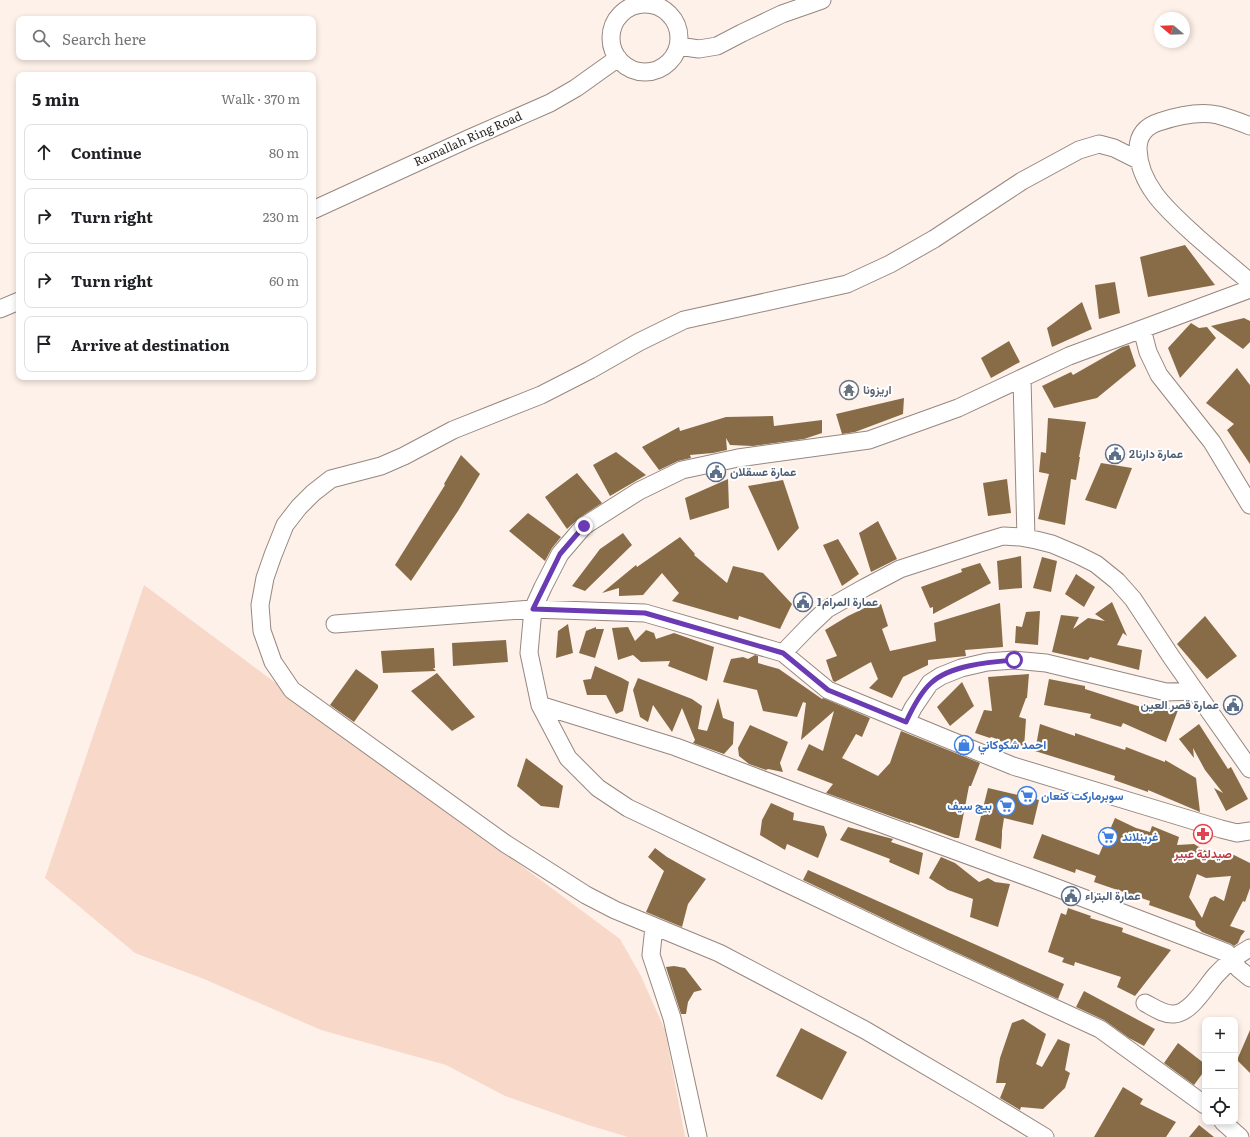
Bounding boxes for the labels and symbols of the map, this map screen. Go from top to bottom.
north arrow [1154,12,1190,48]
street label: Ramallah Ring Road [411,106,525,170]
temple icon: اريزونا [838,379,860,401]
place label: اريزونا [863,380,892,398]
public building icon: عمارة دارنا2 [1104,443,1126,465]
place label: عمارة دارنا2 [1129,444,1183,462]
public building icon: عمارة عسقلان [705,461,727,483]
place label: عمارة عسقلان [730,462,796,480]
route end [575,517,593,535]
public building icon: عمارة المرام1 [792,591,814,613]
place label: عمارة المرام1 [817,592,878,610]
route start [1005,651,1023,669]
public building icon: عمارة قصر العين [1222,694,1244,716]
place label: عمارة قصر العين [1141,695,1219,713]
shop icon: احمد شكوكاني [953,734,975,756]
place label: احمد شكوكاني [978,735,1046,755]
supermarket icon: سوبرماركت كنعان [1016,785,1038,807]
place label: سوبرماركت كنعان [1041,786,1124,804]
supermarket icon: بيج سيف [995,795,1017,817]
place label: بيج سيف [947,796,992,814]
pharmacy icon: صيدلية عبير [1192,823,1214,845]
supermarket icon: غرينلاند [1097,826,1119,848]
place label: غرينلاند [1122,827,1158,845]
place label: صيدلية عبير [1173,844,1232,862]
public building icon: عمارة البتراء [1060,885,1082,907]
place label: عمارة البتراء [1085,886,1141,904]

